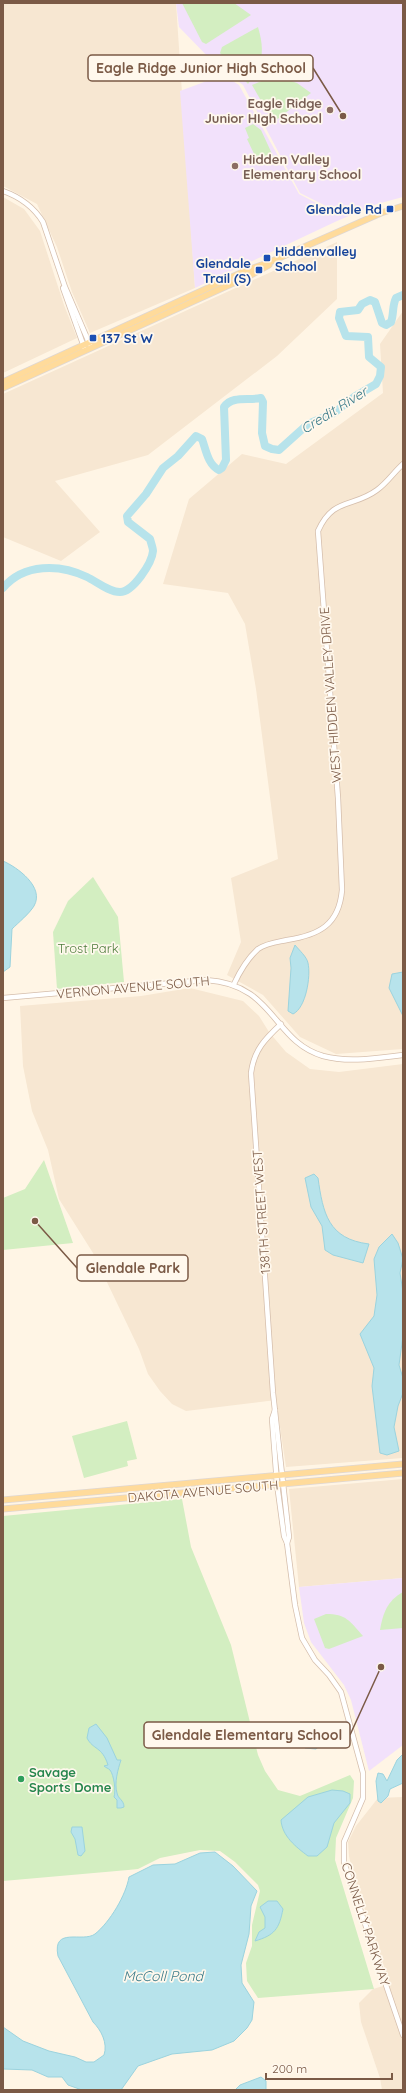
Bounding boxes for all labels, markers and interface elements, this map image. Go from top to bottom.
callout: Eagle Ridge Junior High School [88,55,313,81]
text: Eagle Ridge Junior High School [96,59,306,77]
place label: Eagle Ridge Junior HIgh School [205,95,322,126]
marker: Eagle Ridge Junior HIgh School [325,105,335,115]
place label: Hidden Valley Elementary School [243,151,361,182]
marker: Hidden Valley Elementary School [230,161,240,171]
place label: Glendale Rd [306,201,382,217]
marker: Glendale Rd [385,204,395,214]
place label: Hiddenvalley School [275,243,357,274]
marker: Hiddenvalley School [262,253,272,263]
place label: Glendale Trail (S) [196,255,251,286]
marker: Glendale Trail (S) [254,265,264,275]
place label: 137 St W [101,330,154,346]
marker: 137 St W [88,333,98,343]
water label: Credit River [297,382,372,438]
street label: WEST HIDDEN VALLEY DRIVE [316,606,344,784]
park label: Trost Park [57,940,119,956]
street label: VERNON AVENUE SOUTH [56,972,210,1002]
street label: 138TH STREET WEST [249,1149,273,1275]
callout: Glendale Park [77,1255,188,1281]
text: Glendale Park [86,1259,180,1277]
street label: DAKOTA AVENUE SOUTH [127,1476,279,1506]
callout: Glendale Elementary School [144,1722,350,1748]
text: Glendale Elementary School [152,1726,342,1744]
place label: Savage Sports Dome [29,1764,112,1795]
marker: Savage Sports Dome [16,1774,26,1784]
street label: CONNELLY PARKWAY [338,1860,394,1989]
water label: McColl Pond [123,1967,204,1985]
scale bar [266,2055,392,2081]
text: 200 m [272,2061,307,2076]

